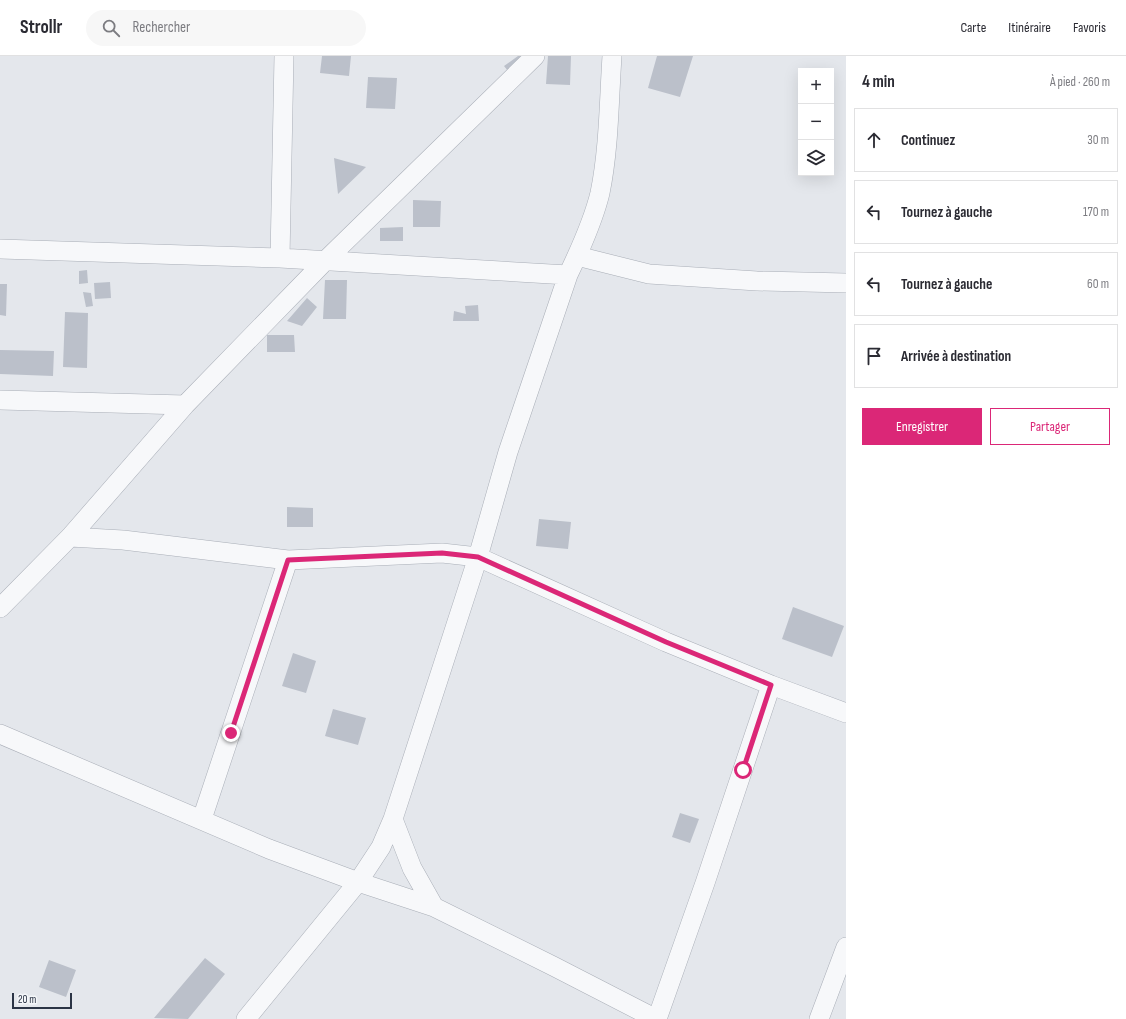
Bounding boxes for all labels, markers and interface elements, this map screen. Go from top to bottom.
search box [86,10,366,46]
text: Strollr [20,16,62,39]
icon: search [100,17,122,39]
text: Rechercher [132,18,190,37]
text: Carte [960,19,986,36]
text: Itinéraire [1008,19,1051,36]
text: Favoris [1073,19,1106,36]
map controls [798,68,834,176]
button: + [798,68,834,104]
text: 4 min [862,72,895,92]
text: À pied · 260 m [1050,74,1110,90]
button: − [798,104,834,140]
icon: ahead [863,129,885,151]
text: Continuez [901,131,955,150]
text: 30 m [1087,132,1109,148]
button: layers [798,140,834,176]
icon: left [863,201,885,223]
text: Tournez à gauche [901,203,992,222]
text: 170 m [1083,204,1109,220]
icon: left [863,273,885,295]
text: Tournez à gauche [901,275,992,294]
text: 60 m [1087,276,1109,292]
icon: arrive [863,345,885,367]
text: Arrivée à destination [901,347,1011,366]
button: Enregistrer [862,408,982,445]
button: Partager [990,408,1110,445]
route end [222,724,240,742]
route start [734,761,752,779]
scale bar [12,991,72,1010]
text: 20 m [18,993,36,1006]

